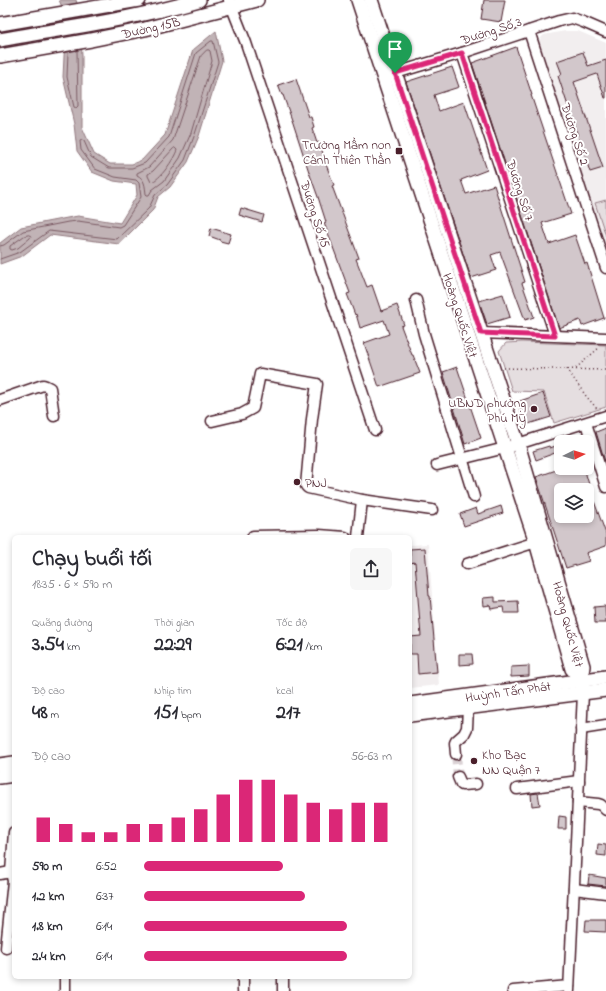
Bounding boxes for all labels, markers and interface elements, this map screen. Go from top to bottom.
street label: Đường 15B [119,12,183,46]
street label: Đường Số 3 [458,13,525,51]
pin [378,32,412,73]
icon: arrive [384,38,406,60]
street label: Đường Số 2 [554,100,594,169]
place label: Trường Mầm non Cánh Thiên Thần [302,136,391,170]
marker: Trường Mầm non Cánh Thiên Thần [394,146,404,156]
street label: Đường Số 7 [500,157,539,224]
street label: Đường Số 15 [294,178,334,251]
street label: Hoàng Quốc Việt [436,271,482,361]
place label: UBND phường Phú Mỹ [448,394,526,429]
marker: UBND phường Phú Mỹ [529,404,539,414]
north arrow [554,435,594,475]
map controls [554,435,594,523]
place label: PNJ [305,474,327,493]
marker: PNJ [292,477,302,487]
button: layers [554,483,594,523]
text: Chạy buổi tối [32,544,152,576]
button: share [350,548,392,590]
text: 18:35 · 6 × 590 m [32,575,112,594]
street label: Hoàng Quốc Việt [546,579,588,670]
text: Quãng đường [32,615,93,631]
text: Thời gian [154,615,194,631]
text: Tốc độ [276,615,307,631]
text: 3.54 [32,631,64,660]
text: 22:29 [154,631,192,660]
text: 6:21 [276,631,303,660]
text: km [64,639,80,655]
text: /km [303,639,322,655]
street label: Huỳnh Tấn Phát [464,677,553,709]
text: Độ cao [32,683,65,699]
text: Nhịp tim [154,683,192,699]
text: kcal [276,683,294,699]
text: 48 [32,699,48,728]
text: 151 [154,699,178,728]
text: 217 [276,699,301,728]
text: m [48,707,59,723]
text: bpm [178,707,201,723]
place label: Kho Bạc NN Quận 7 [482,746,541,780]
text: Độ cao [32,747,71,766]
text: 56–63 m [351,747,392,766]
marker: Kho Bạc NN Quận 7 [469,756,479,766]
text: 590 m [32,857,62,876]
text: 6:52 [96,857,117,876]
text: 1.2 km [32,887,64,906]
text: 6:37 [96,887,114,906]
text: 1.8 km [32,917,63,936]
text: 6:14 [96,917,112,936]
text: 2.4 km [32,947,66,966]
text: 6:14 [96,947,112,966]

